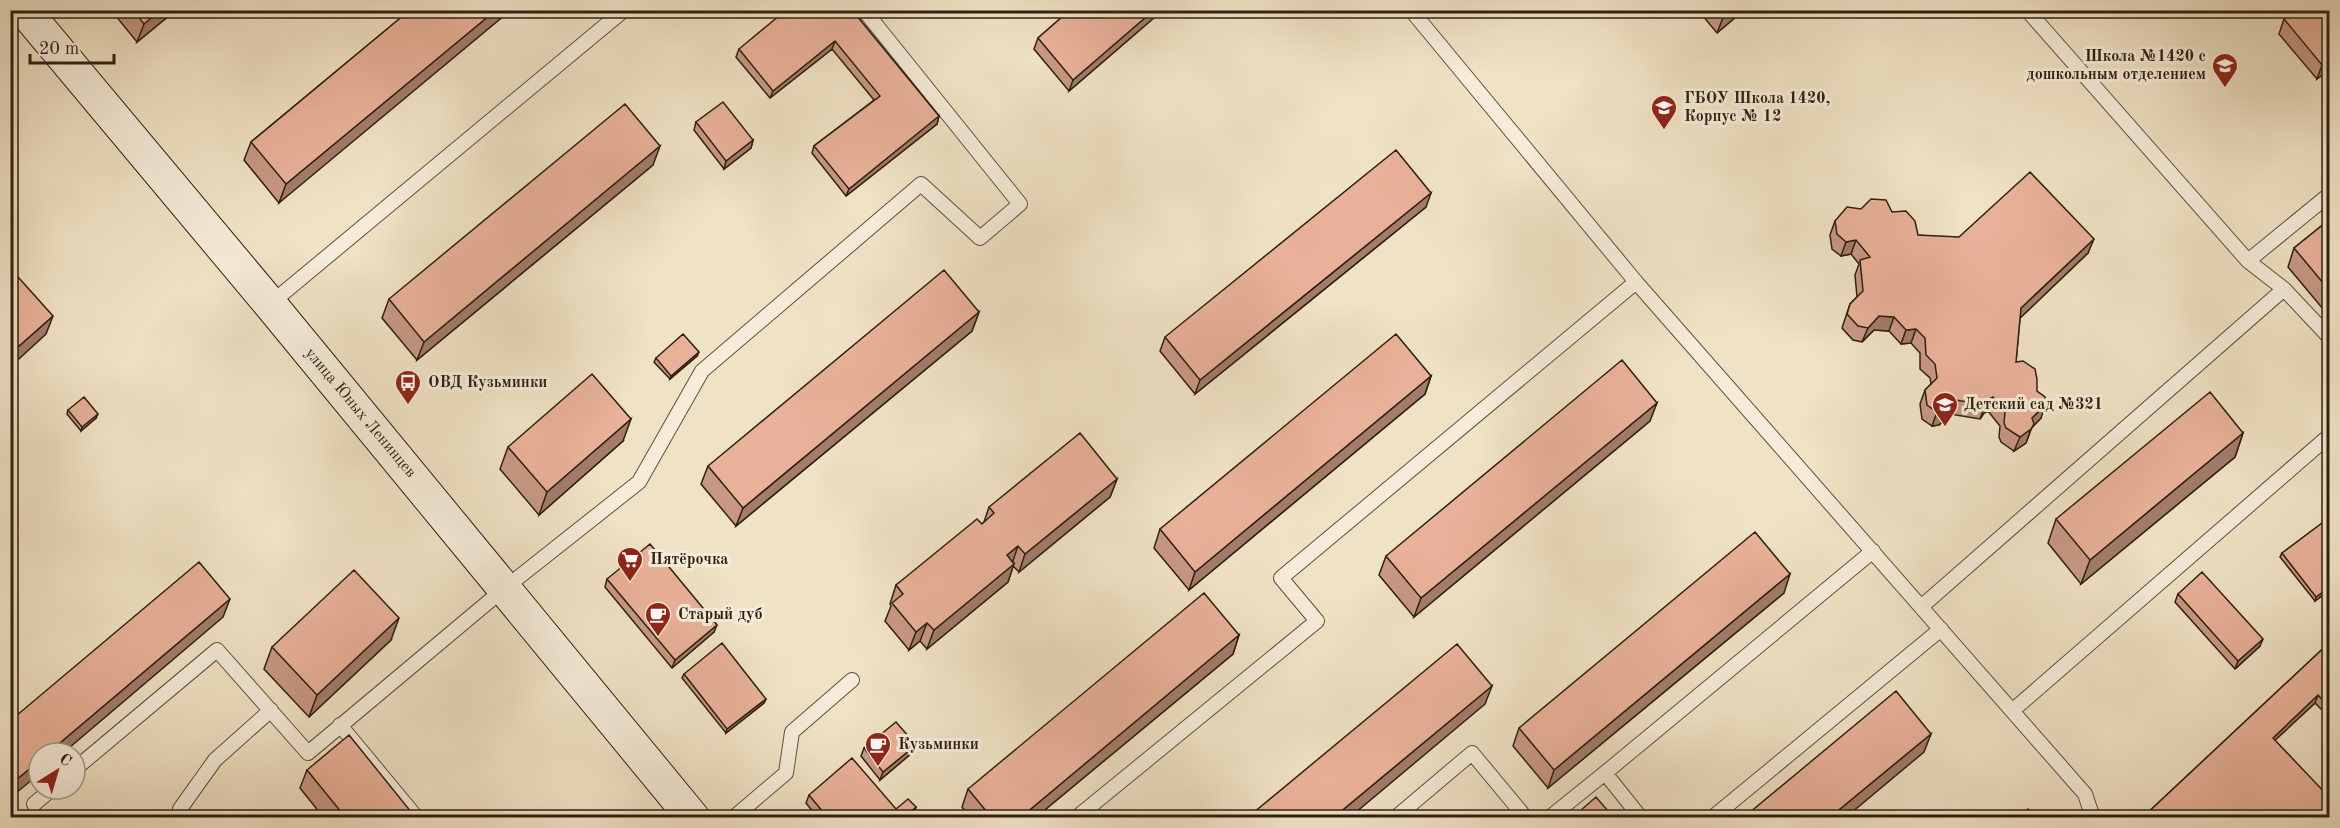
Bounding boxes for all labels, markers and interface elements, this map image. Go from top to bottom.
scale bar [30,27,114,65]
text: 20 m [39,40,79,58]
place label: Школа №1420 с дошкольным отделением [2026,49,2206,83]
school or university icon: Школа №1420 с дошкольным отделением [2210,51,2240,89]
place label: ГБОУ Школа 1420, Корпус № 12 [1684,91,1830,125]
school or university icon: ГБОУ Школа 1420, Корпус № 12 [1649,93,1679,131]
street label: улица Юных Ленинцев [301,345,419,481]
bus stop icon: ОВД Кузьминки [393,368,423,406]
place label: ОВД Кузьминки [428,375,547,391]
school or university icon: Детский сад №321 [1930,390,1960,428]
place label: Детский сад №321 [1964,397,2103,413]
supermarket icon: Пятёрочка [615,545,645,583]
place label: Пятёрочка [650,552,729,568]
cafe icon: Старый дуб [643,600,673,638]
place label: Старый дуб [678,607,763,623]
cafe icon: Кузьминки [863,730,893,768]
place label: Кузьминки [898,737,979,753]
north arrow [27,741,87,801]
text: С [56,751,74,770]

